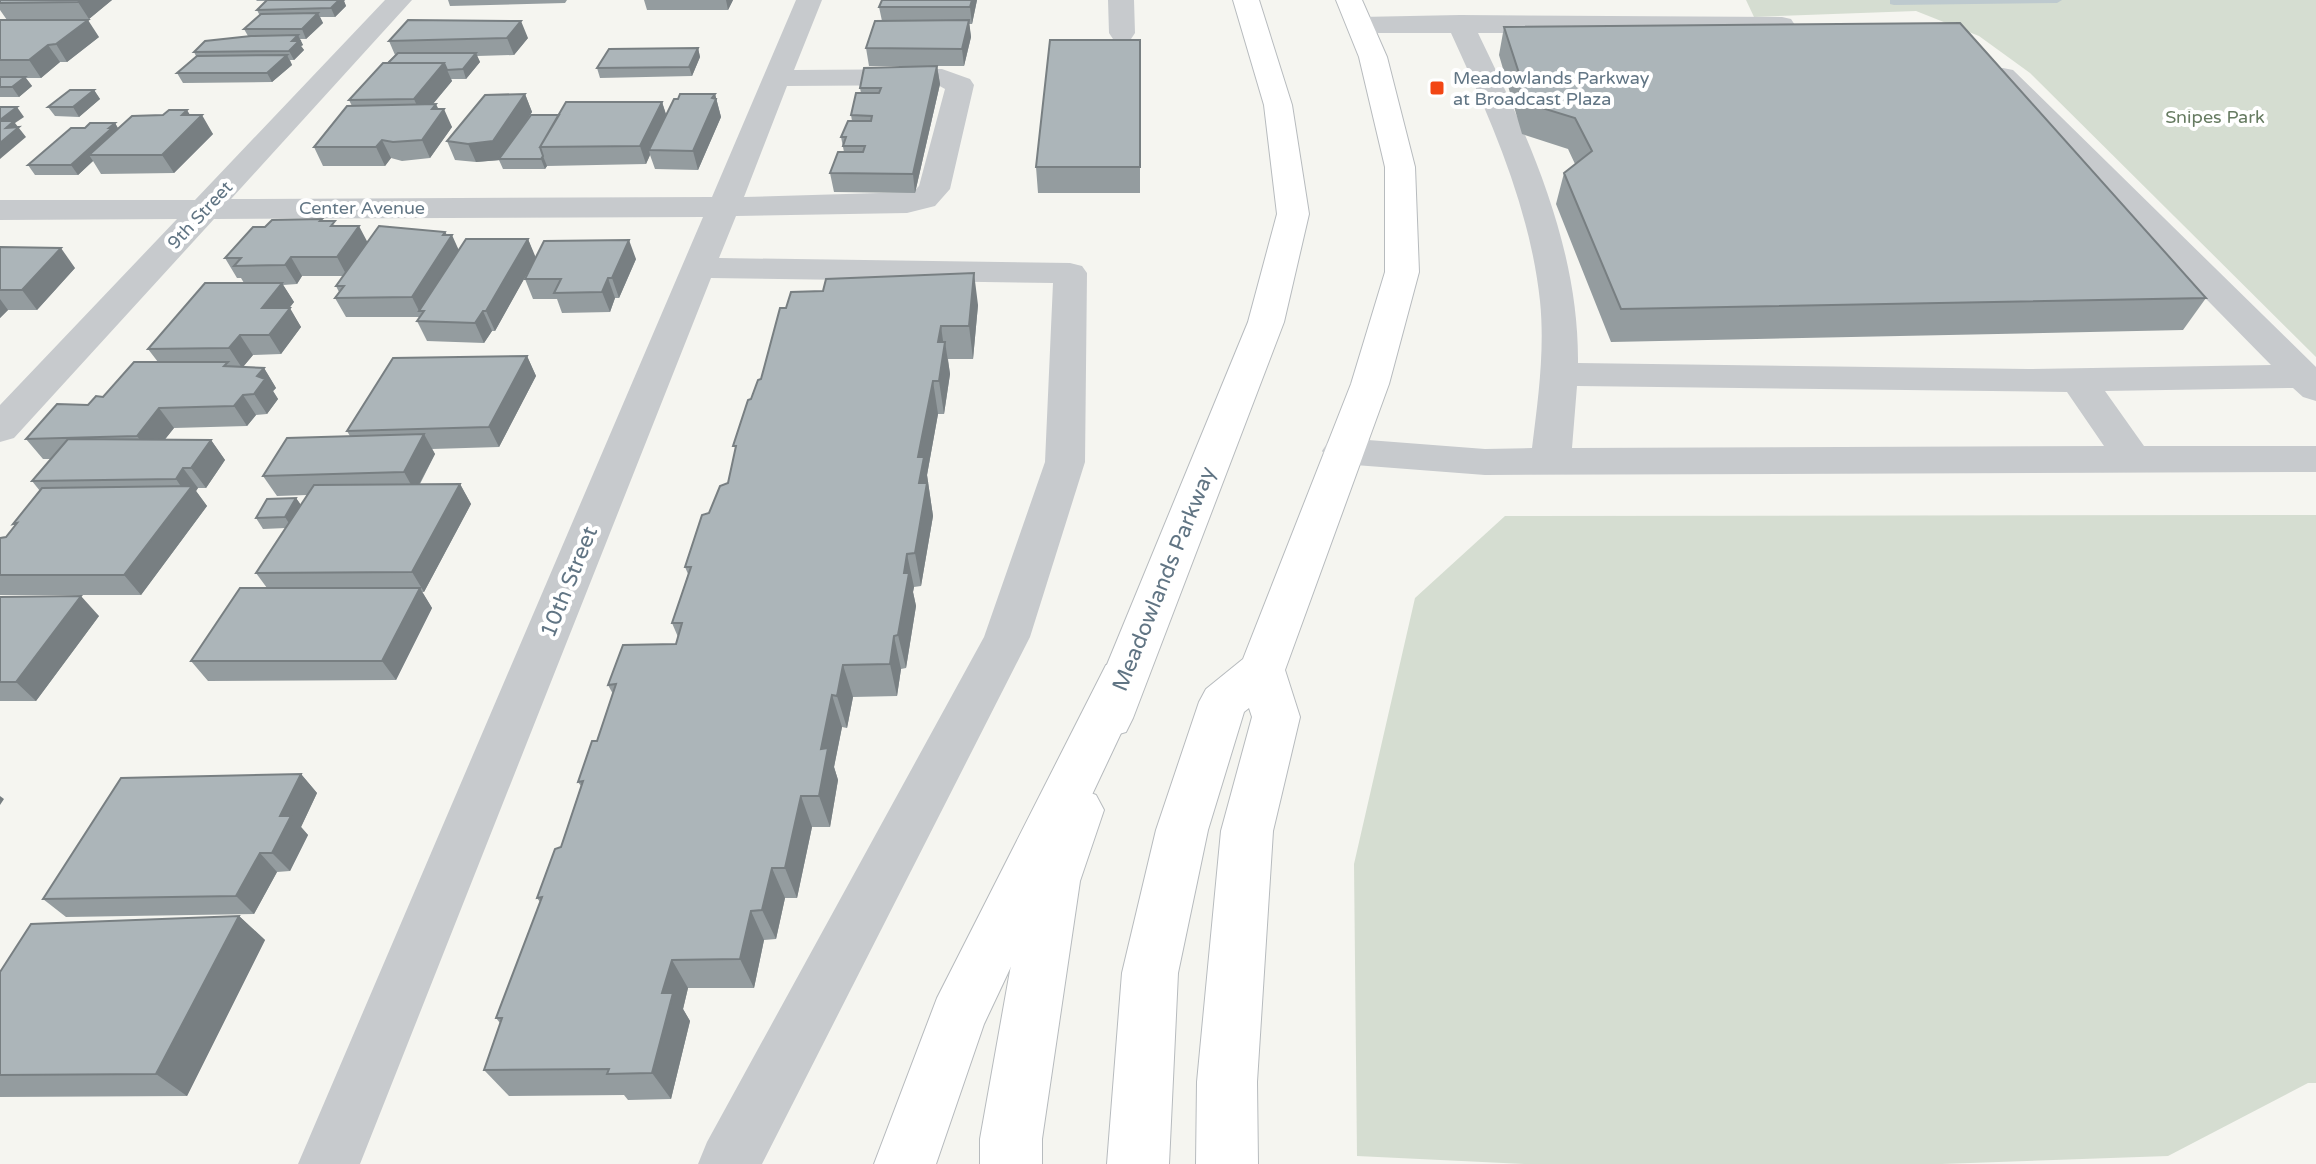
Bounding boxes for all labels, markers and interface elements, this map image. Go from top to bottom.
place label: Meadowlands Parkway at Broadcast Plaza [1453,67,1650,110]
marker: Meadowlands Parkway at Broadcast Plaza [1428,79,1446,97]
park label: Snipes Park [2165,106,2265,128]
street label: 9th Street [163,176,237,254]
street label: Center Avenue [299,197,425,219]
street label: Meadowlands Parkway [1107,463,1221,695]
street label: 10th Street [535,522,603,642]

